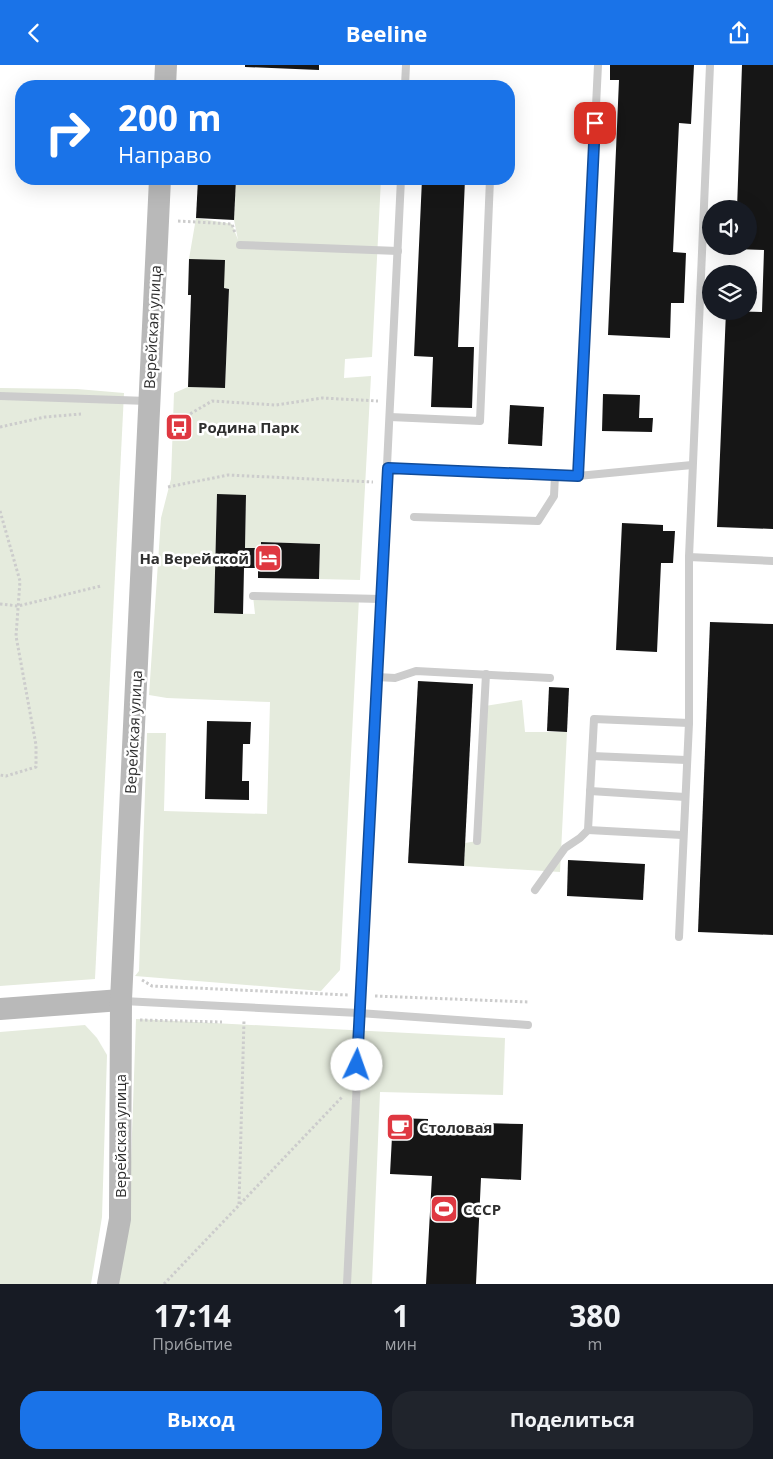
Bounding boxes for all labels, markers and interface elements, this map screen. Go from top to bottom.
text: Beeline [346,18,427,48]
icon: back [20,19,48,47]
icon: share [725,19,753,47]
text: 200 m [118,94,222,141]
icon: right [35,100,100,165]
pin [574,102,616,144]
icon: arrive [581,109,609,137]
text: Направо [118,139,212,169]
map controls [702,200,757,320]
button: sound [702,200,757,255]
street label: Верейская улица [139,265,165,389]
button: layers [702,265,757,320]
bus stop icon: Родина Парк [164,412,194,442]
place label: Родина Парк [198,417,300,437]
hotel icon: На Верейской [253,543,283,573]
place label: На Верейской [139,548,249,568]
street label: Верейская улица [120,670,146,794]
position arrow [330,1038,382,1090]
street label: Верейская улица [110,1074,130,1198]
cafe icon: Столовая [385,1112,415,1142]
place label: Столовая [419,1117,493,1137]
sports icon: СССР [429,1194,459,1224]
place label: СССР [463,1199,501,1219]
text: 17:14 [154,1295,231,1336]
text: 1 [392,1295,409,1336]
text: 380 [569,1295,621,1336]
text: Прибытие [152,1333,232,1355]
text: мин [385,1333,417,1355]
text: m [588,1333,602,1355]
button: Выход [20,1391,382,1449]
button: Поделиться [392,1391,753,1449]

